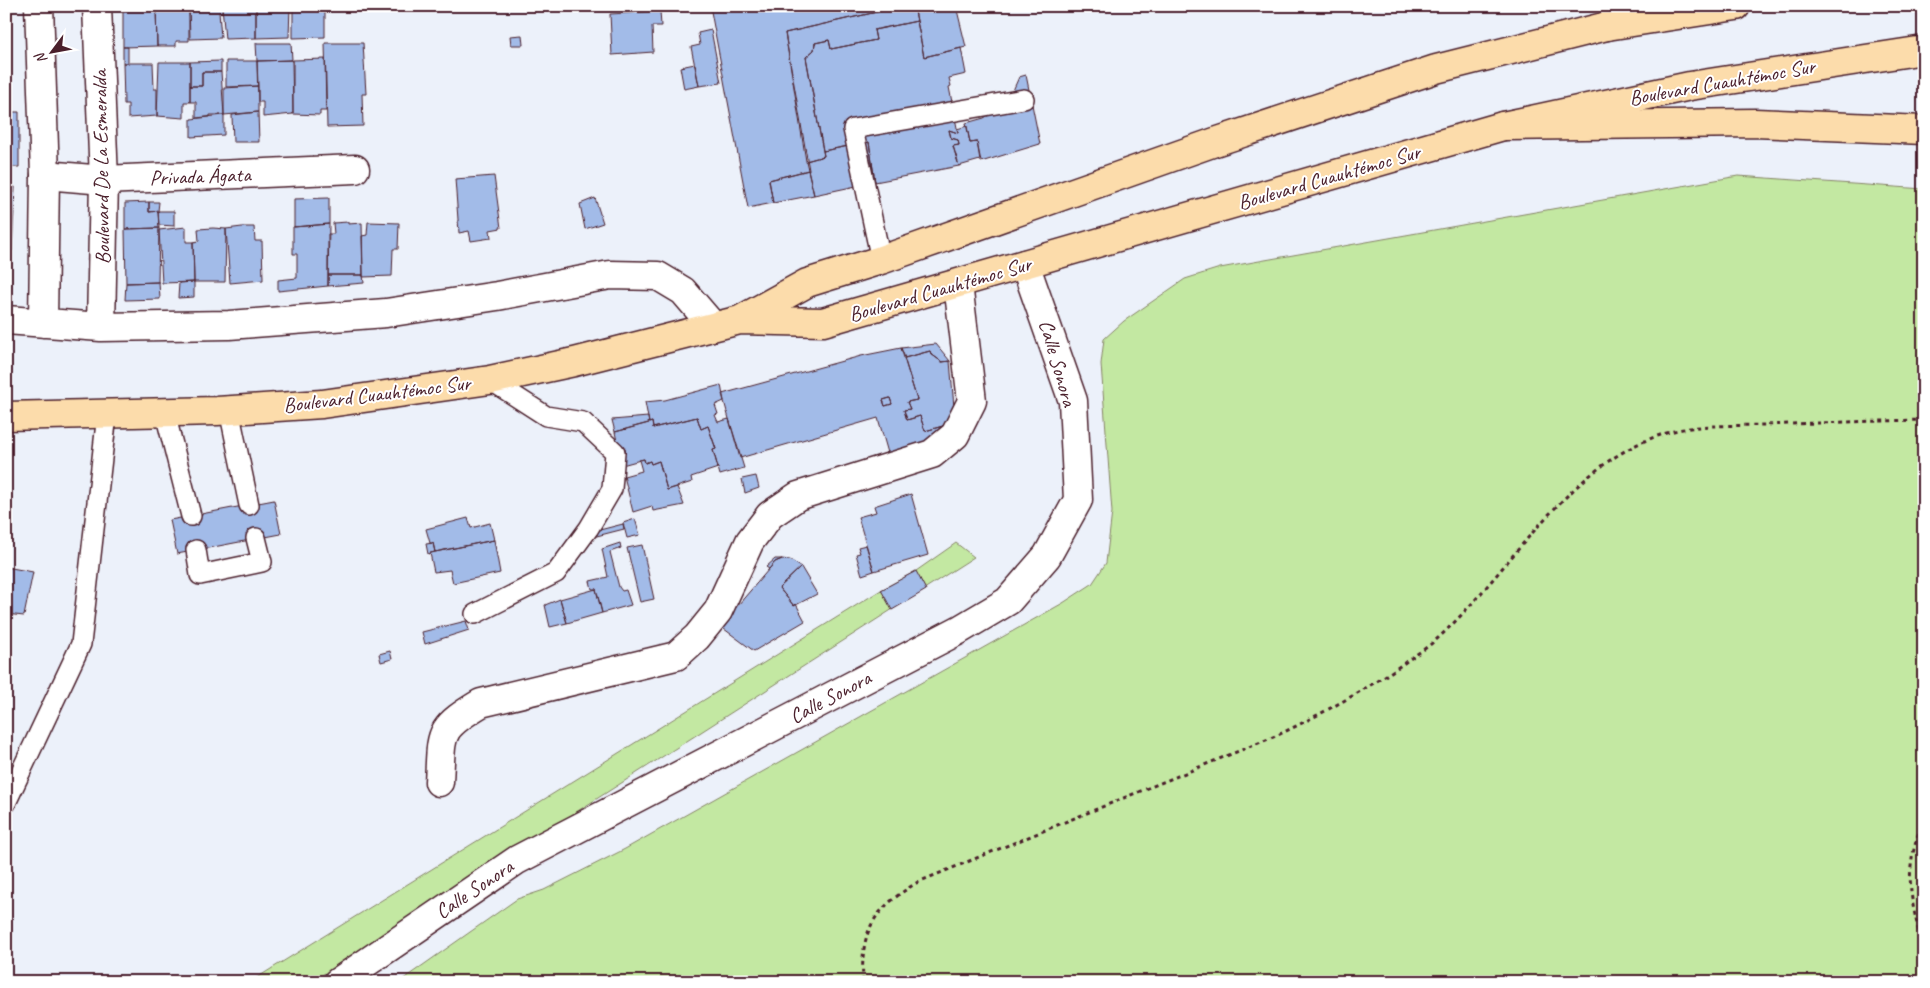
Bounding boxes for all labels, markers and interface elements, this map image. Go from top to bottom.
north arrow [28,28,78,78]
text: N [31,48,51,67]
street label: Boulevard Cuauhtémoc Sur [1627,53,1818,111]
street label: Boulevard De La Esmeralda [86,67,116,264]
street label: Boulevard Cuauhtémoc Sur [1235,138,1425,215]
street label: Privada Ágata [149,161,253,191]
street label: Boulevard Cuauhtémoc Sur [846,250,1036,327]
street label: Calle Sonora [1033,317,1083,411]
street label: Boulevard Cuauhtémoc Sur [282,369,474,418]
street label: Calle Sonora [785,664,877,729]
street label: Calle Sonora [430,853,519,925]

